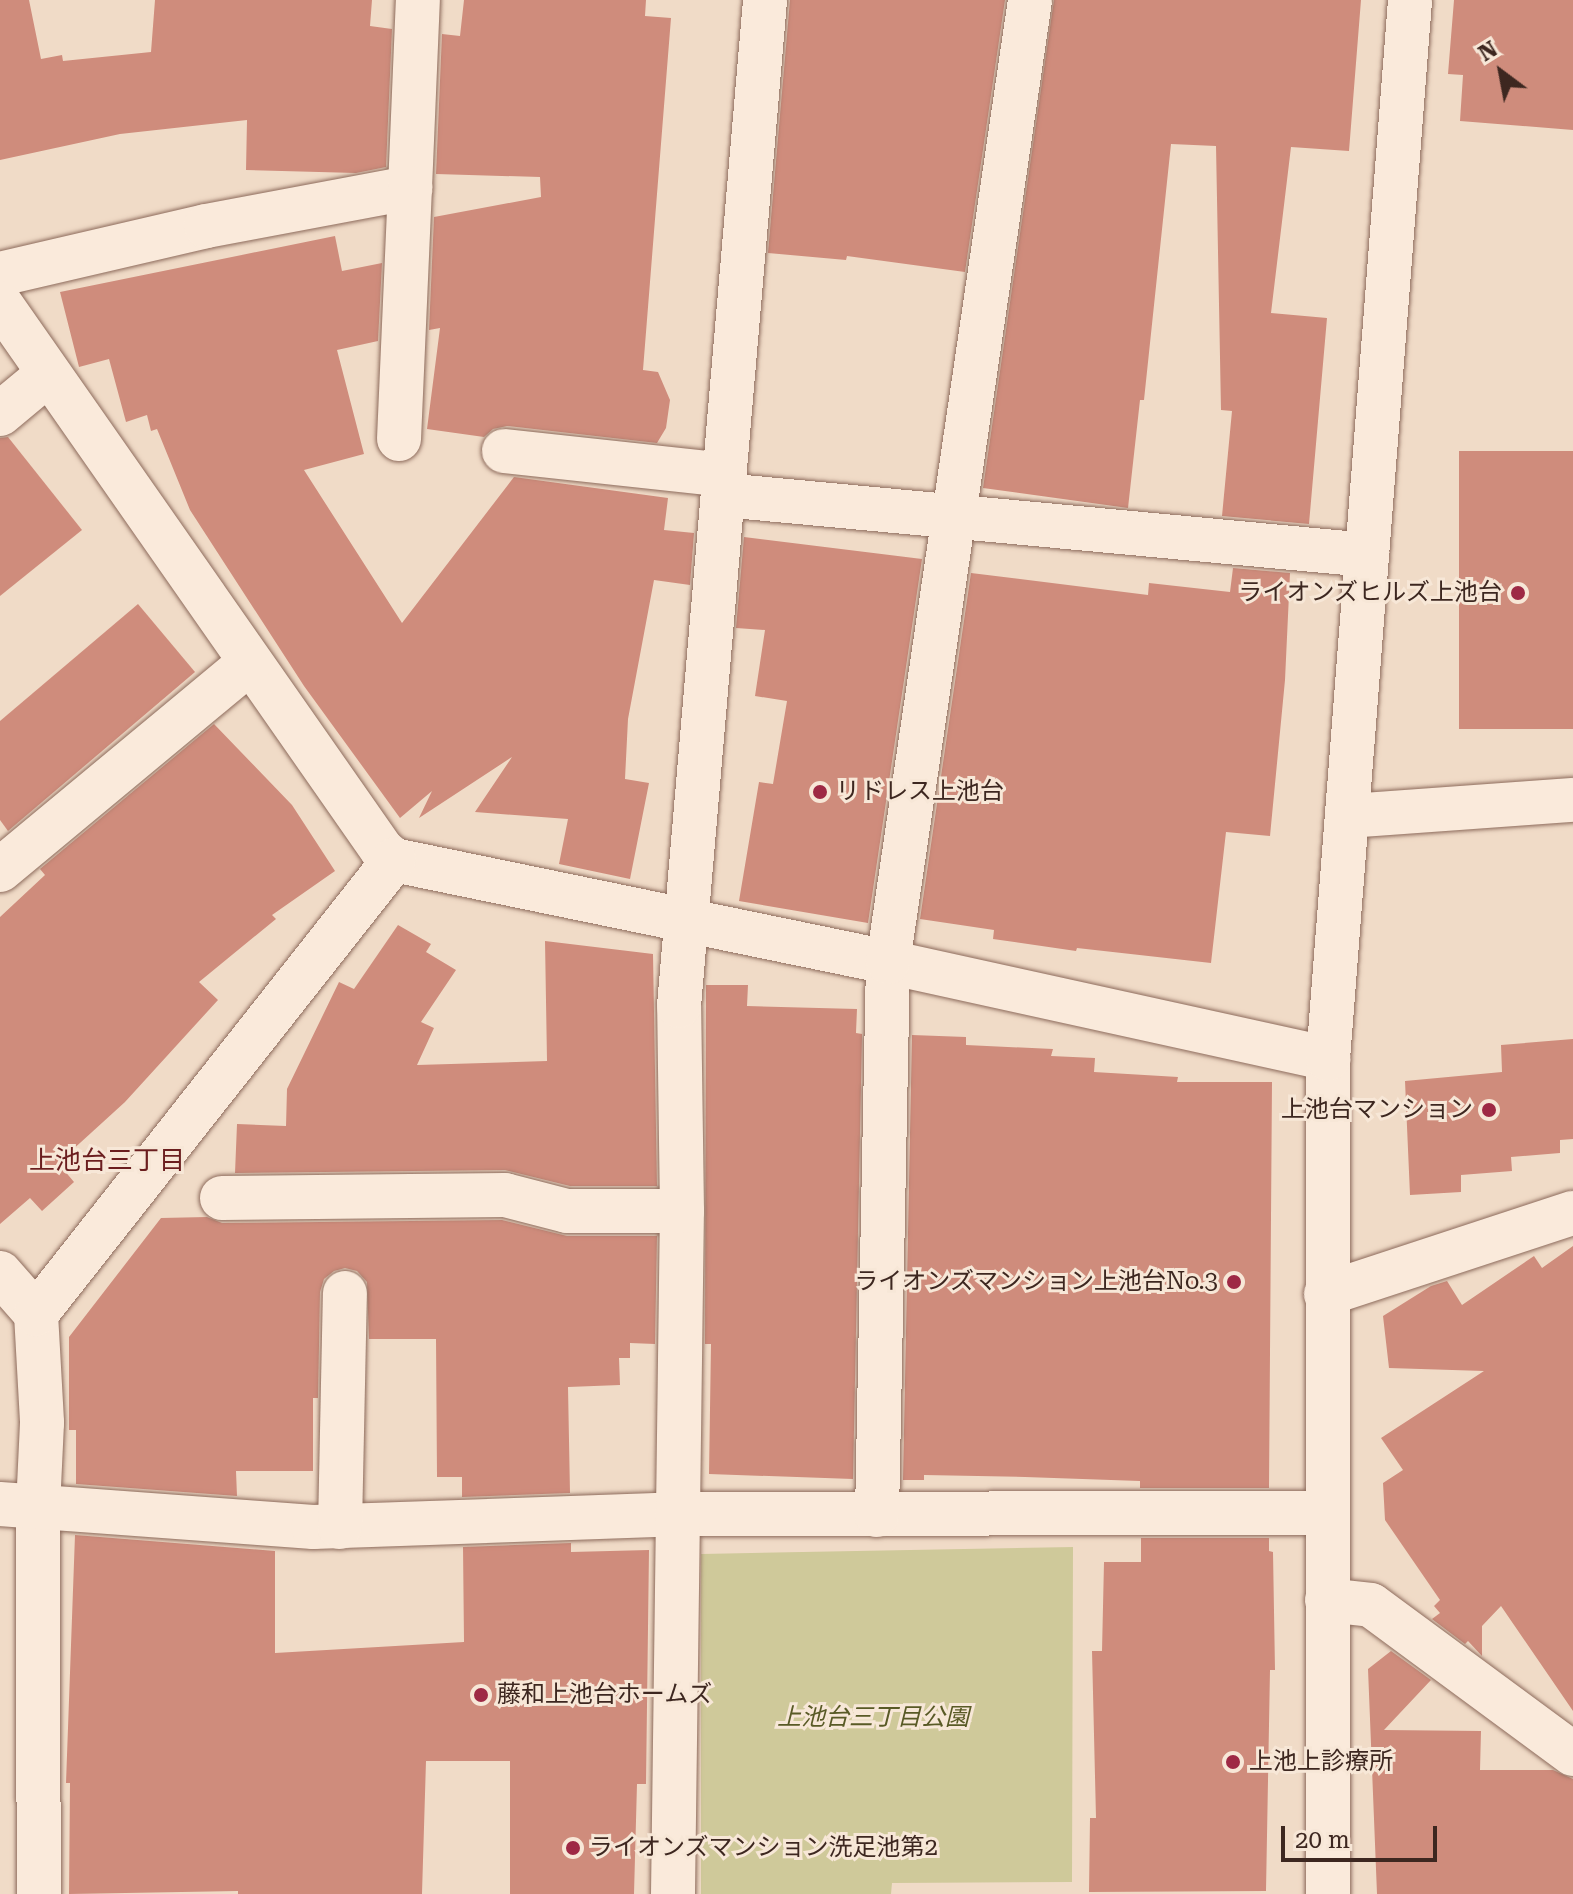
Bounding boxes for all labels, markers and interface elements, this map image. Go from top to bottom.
north arrow [1461,32,1541,112]
text: N [1474,36,1502,66]
place label: ライオンズヒルズ上池台 [1238,579,1502,607]
marker: ライオンズヒルズ上池台 [1509,584,1527,602]
place label: リドレス上池台 [836,778,1004,806]
marker: リドレス上池台 [811,783,829,801]
place label: 上池台マンション [1281,1096,1473,1124]
marker: 上池台マンション [1480,1101,1498,1119]
district label: 上池台三丁目 [29,1145,185,1177]
place label: ライオンズマンション上池台No.3 [854,1268,1218,1296]
marker: ライオンズマンション上池台No.3 [1225,1273,1243,1291]
place label: 藤和上池台ホームズ [497,1681,713,1709]
marker: 藤和上池台ホームズ [472,1686,490,1704]
park label: 上池台三丁目公園 [777,1704,969,1732]
place label: 上池上診療所 [1249,1748,1393,1776]
marker: 上池上診療所 [1224,1753,1242,1771]
scale bar [1285,1810,1441,1860]
text: 20 m [1295,1826,1350,1854]
place label: ライオンズマンション洗足池第2 [589,1834,938,1862]
marker: ライオンズマンション洗足池第2 [564,1839,582,1857]

